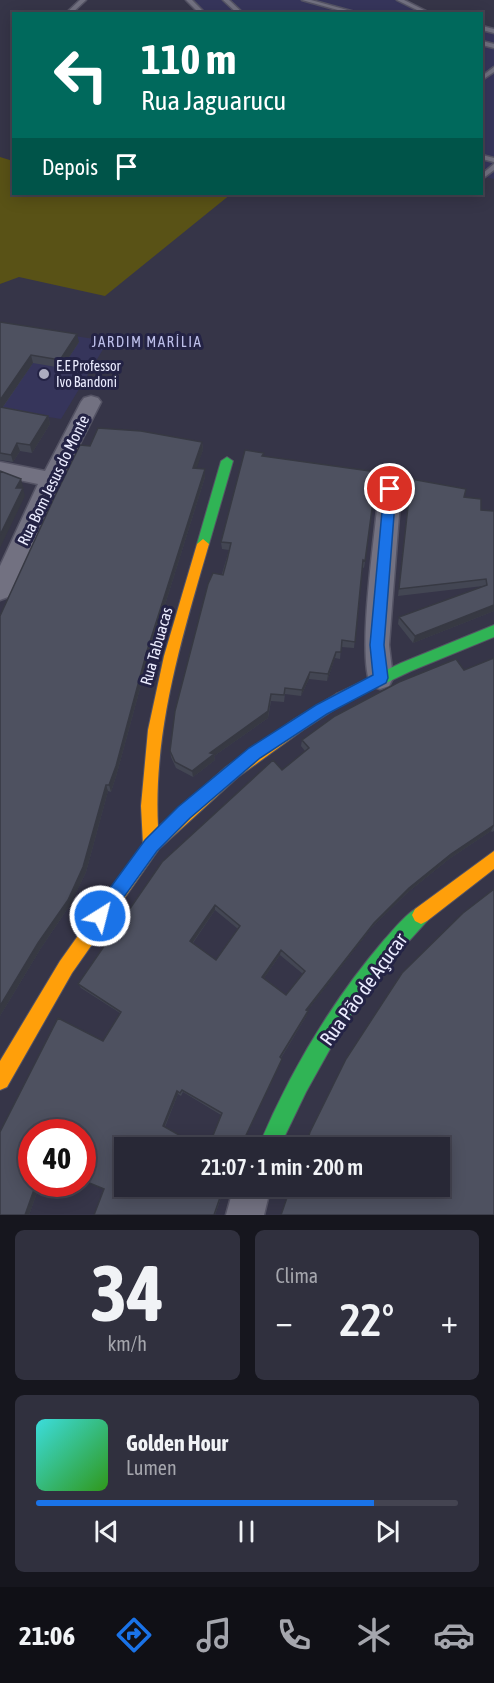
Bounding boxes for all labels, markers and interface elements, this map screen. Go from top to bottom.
text: 110 m [141,35,236,83]
icon: left [42,36,120,114]
text: Rua Jaguarucu [141,85,286,116]
icon: arrive [110,150,143,183]
text: Depois [42,154,98,180]
district label: JARDIM MARÍLIA [92,333,202,350]
place label: E.E Professor Ivo Bandoni [56,358,122,390]
marker: E.E Professor Ivo Bandoni [37,367,51,381]
street label: Rua Bom Jesus do Monte [14,412,92,548]
pin [364,463,415,514]
icon: arrive [373,472,406,505]
street label: Rua Tabuacas [136,605,176,687]
position arrow [68,884,132,948]
street label: Rua Pão de Açucar [315,927,412,1050]
speed limit sign: 40 [18,1119,96,1197]
text: 21:07 · 1 min · 200 m [201,1154,363,1180]
text: 34 [91,1248,164,1338]
text: Clima [276,1264,318,1287]
text: 22° [339,1294,394,1346]
text: − [276,1302,293,1340]
text: + [441,1302,458,1340]
text: km/h [107,1332,147,1355]
text: Golden Hour [126,1430,228,1456]
text: Lumen [126,1456,177,1479]
icon: previous [90,1515,123,1548]
icon: pause [230,1515,263,1548]
icon: next [371,1515,404,1548]
icon: directions [113,1614,155,1656]
icon: music [193,1614,235,1656]
icon: phone [273,1614,315,1656]
icon: climate [353,1614,395,1656]
icon: car [433,1614,475,1656]
text: 21:06 [19,1620,75,1651]

